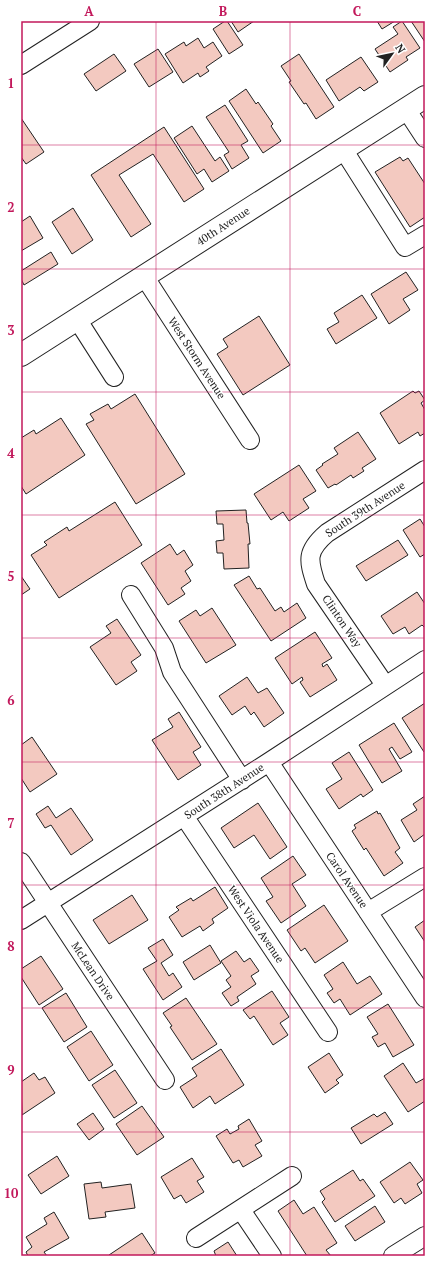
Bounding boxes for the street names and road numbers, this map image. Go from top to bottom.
street label: 40th Avenue [194,203,253,248]
street label: West Storm Avenue [165,314,229,402]
street label: South 39th Avenue [323,478,408,540]
street label: Clinton Way [319,592,365,650]
street label: South 38th Avenue [182,760,267,822]
street label: Carol Avenue [323,849,371,911]
street label: West Viola Avenue [225,883,287,966]
street label: McLean Drive [68,939,118,1003]

